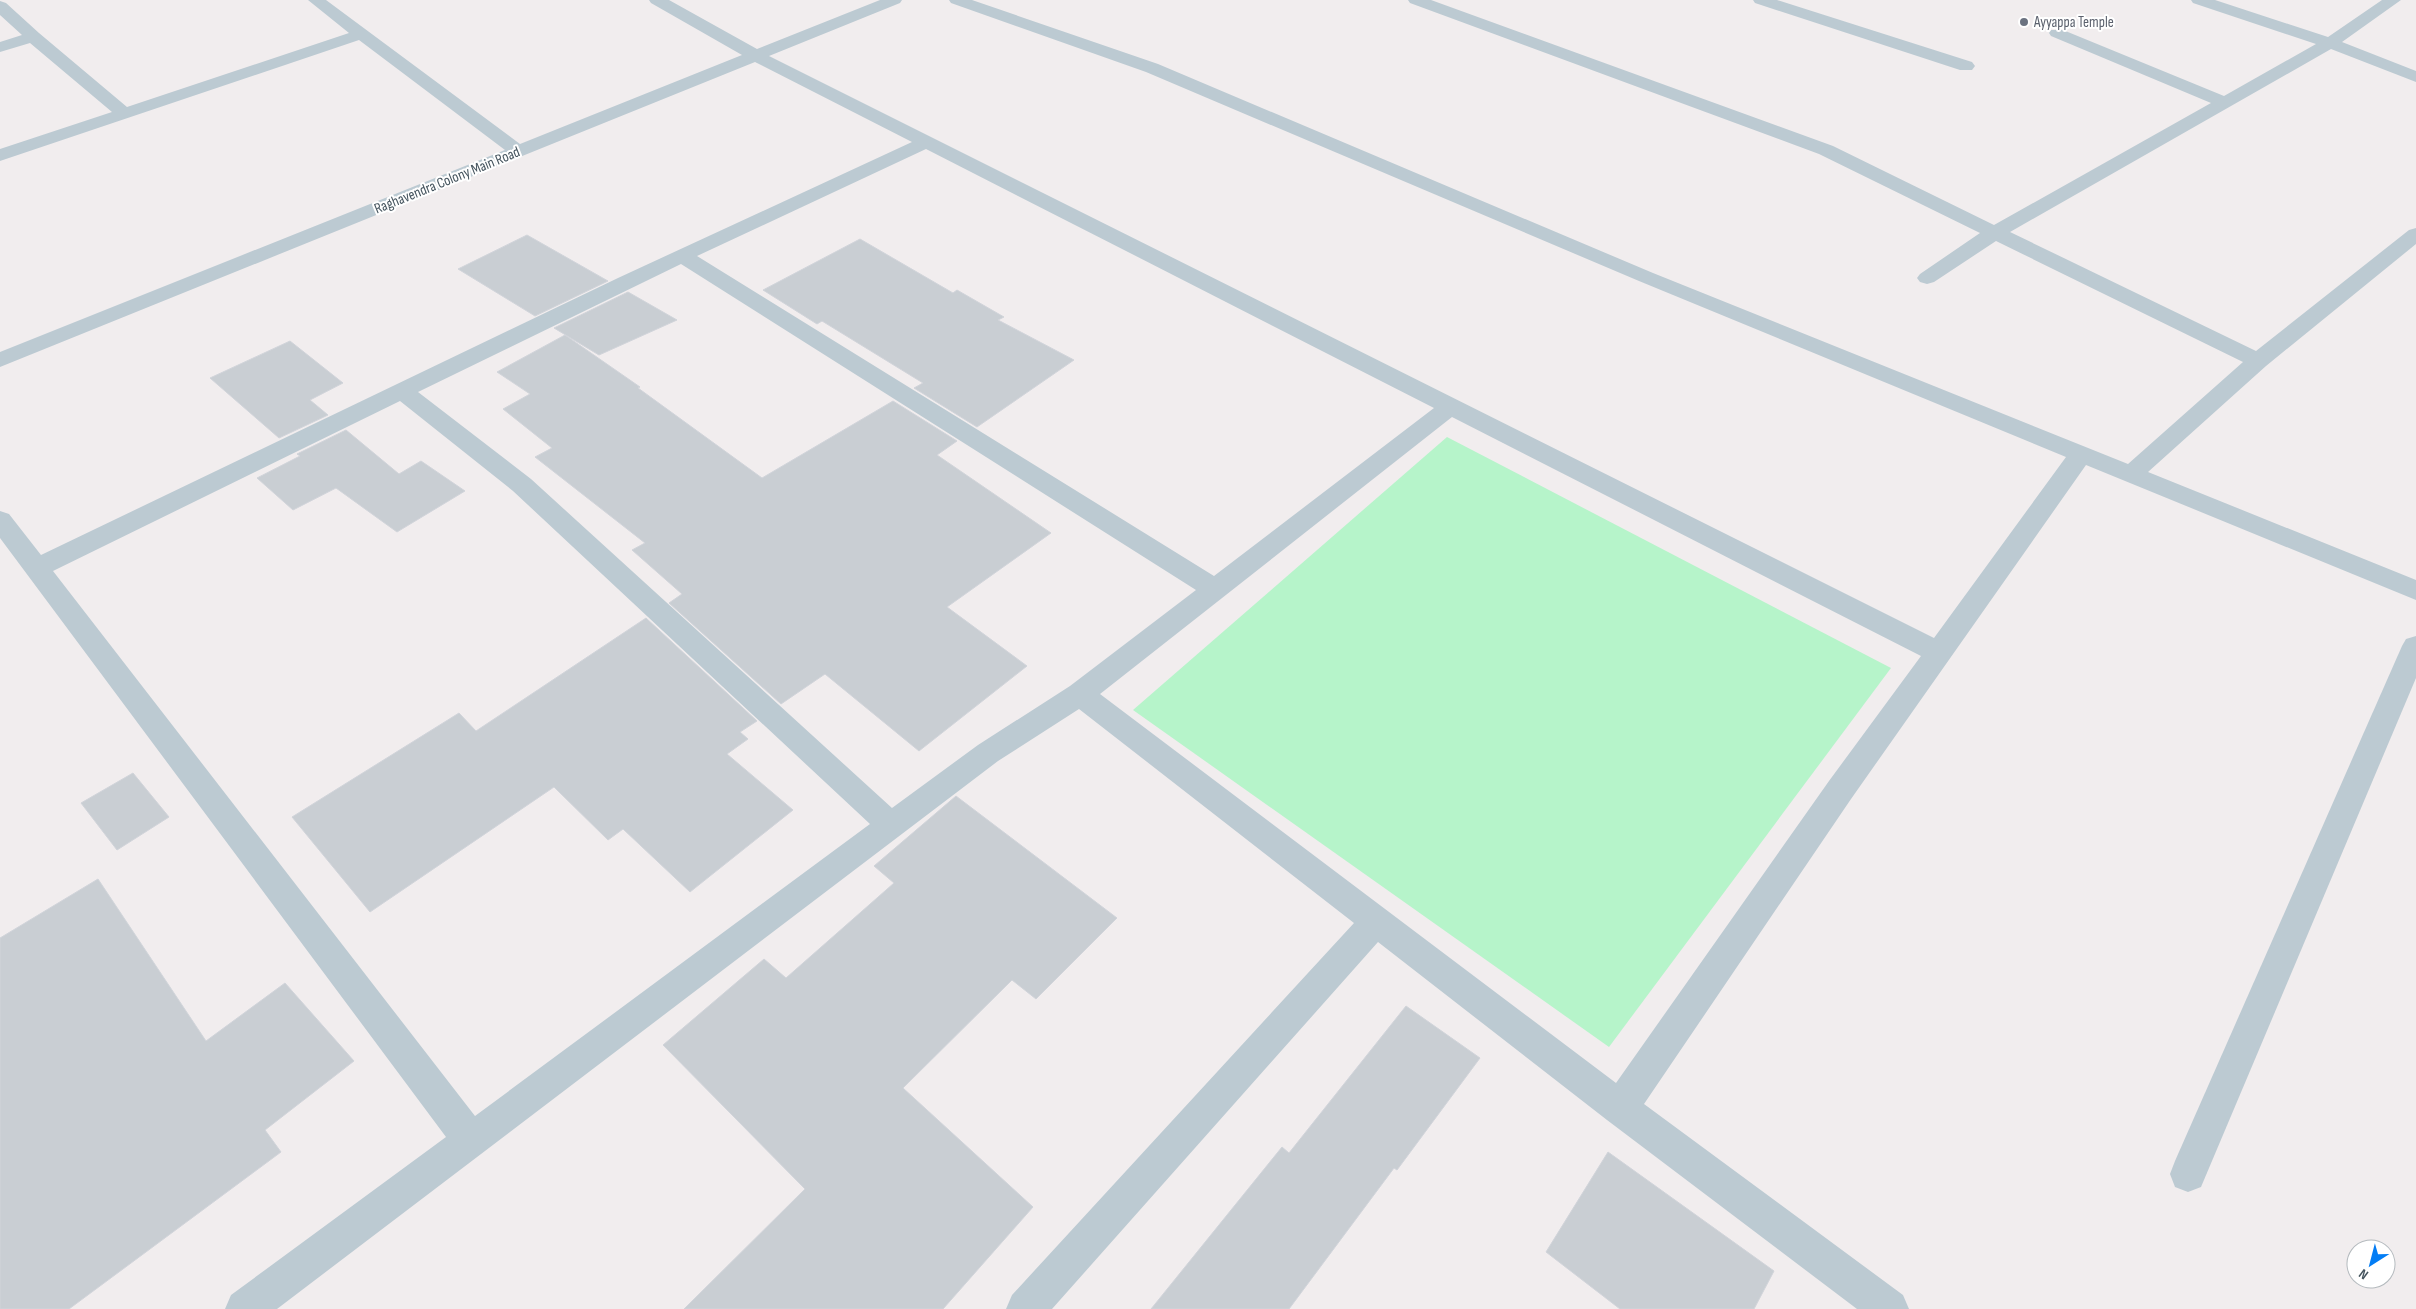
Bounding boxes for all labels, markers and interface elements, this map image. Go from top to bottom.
place label: Ayyappa Temple [2033,13,2114,32]
marker: Ayyappa Temple [2018,16,2030,28]
street label: Raghavendra Colony Main Road [372,143,523,218]
north arrow [2346,1239,2396,1289]
text: N [2356,1265,2372,1283]

